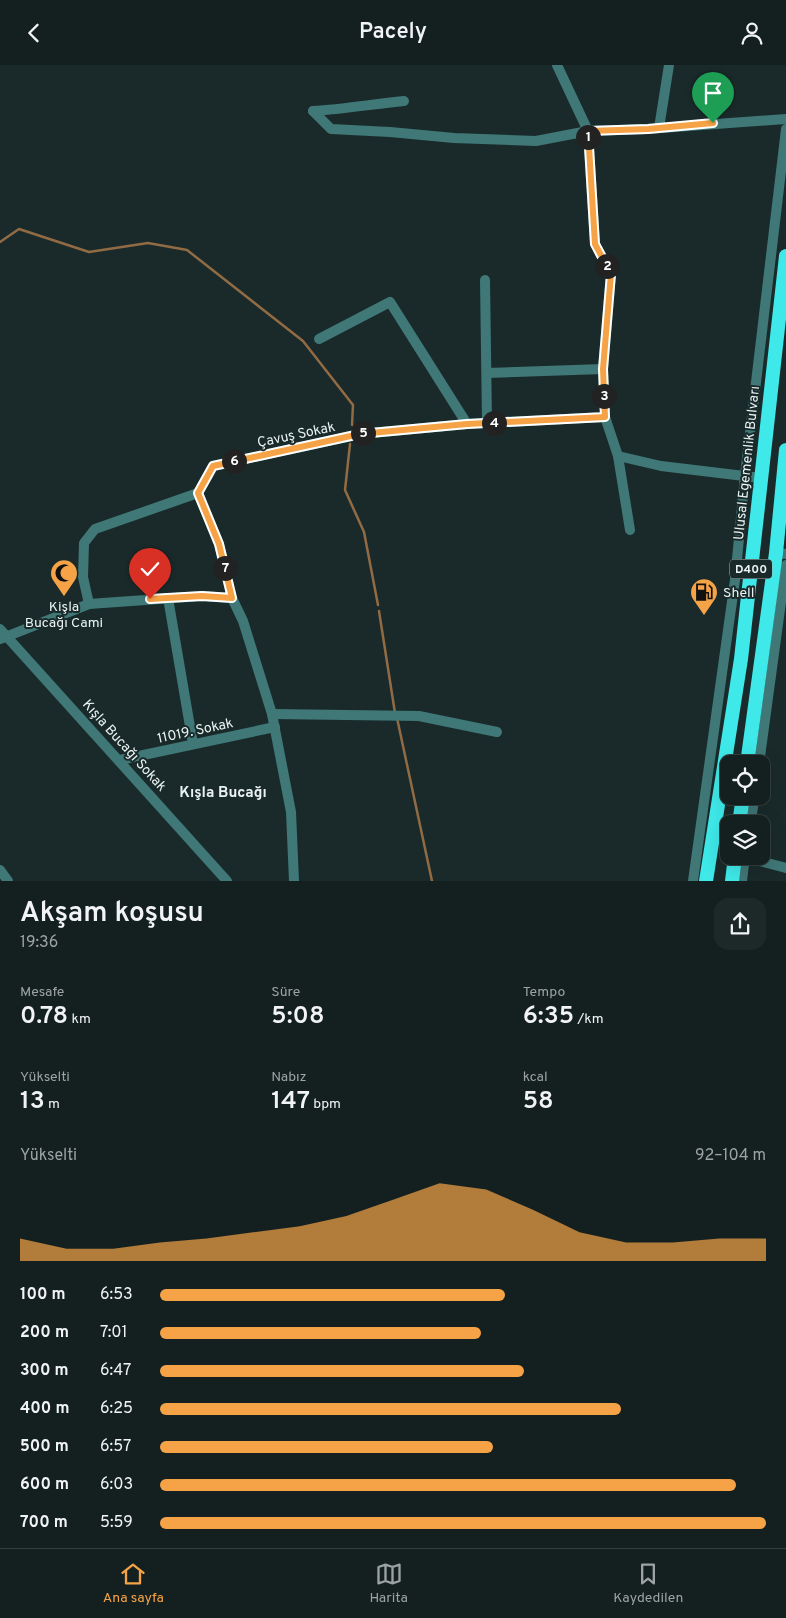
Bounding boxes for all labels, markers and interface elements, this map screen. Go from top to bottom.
icon: back [20,19,48,47]
text: Pacely [359,19,427,46]
icon: person [738,19,766,47]
pin [692,72,734,123]
icon: arrive [699,79,727,107]
pin: 1 [576,125,600,149]
text: 1 [586,129,591,146]
pin: 2 [594,253,620,279]
text: 2 [603,258,612,275]
pin: 3 [592,383,616,409]
street label: Ulusal Egemenlik Bulvarı [731,385,764,541]
text: 3 [600,388,609,405]
pin: 4 [482,411,506,435]
text: 4 [490,415,499,432]
street label: Çavuş Sokak [256,419,337,452]
pin: 5 [350,421,376,445]
text: 5 [359,425,368,442]
pin: 6 [222,449,246,473]
text: 6 [230,453,239,470]
pin [129,548,171,599]
icon: check [136,555,164,583]
pin: 7 [212,555,238,581]
mosque icon: Kişla Bucağı Cami [49,558,79,597]
road number: D400 [730,559,772,579]
text: 7 [222,560,229,577]
fuel station icon: Shell [689,577,719,616]
place label: Shell [723,585,754,602]
place label: Kişla Bucağı Cami [25,599,103,632]
street label: Kışla Bucağı Sokak [78,697,170,795]
street label: 11019. Sokak [156,715,235,748]
map controls [720,755,770,865]
button: locate [720,755,770,805]
district label: Kışla Bucağı [179,784,267,803]
button: layers [720,815,770,865]
text: Akşam koşusu [20,896,204,932]
button: share [714,898,766,950]
text: 19:36 [20,933,58,953]
text: Mesafe [20,984,64,1001]
text: Süre [271,984,300,1001]
text: Tempo [523,984,565,1001]
text: 0.78 [20,1001,68,1033]
text: 5:08 [271,1001,325,1033]
text: 6:35 [523,1001,574,1033]
text: km [68,1011,91,1028]
text: /km [574,1011,604,1028]
text: Yükselti [20,1069,70,1086]
text: Nabız [271,1069,307,1086]
text: kcal [523,1069,548,1086]
text: 13 [20,1086,45,1118]
text: 147 [271,1086,310,1118]
text: 58 [523,1086,554,1118]
text: m [45,1096,60,1113]
text: bpm [310,1096,341,1113]
text: Yükselti [20,1146,77,1166]
text: 92–104 m [695,1146,766,1166]
text: 100 m [20,1285,66,1305]
text: 6:53 [100,1285,133,1305]
text: 200 m [20,1323,69,1343]
text: 7:01 [100,1323,128,1343]
text: 300 m [20,1361,68,1381]
text: 6:47 [100,1361,131,1381]
text: 400 m [20,1399,69,1419]
text: 6:25 [100,1399,133,1419]
text: 500 m [20,1437,69,1457]
text: 6:57 [100,1437,131,1457]
text: 600 m [20,1475,69,1495]
text: 6:03 [100,1475,133,1495]
text: 700 m [20,1513,68,1533]
text: 5:59 [100,1513,133,1533]
tab: Ana sayfa [103,1560,164,1607]
tab: Harita [369,1560,408,1607]
tab: Kaydedilen [613,1560,683,1607]

